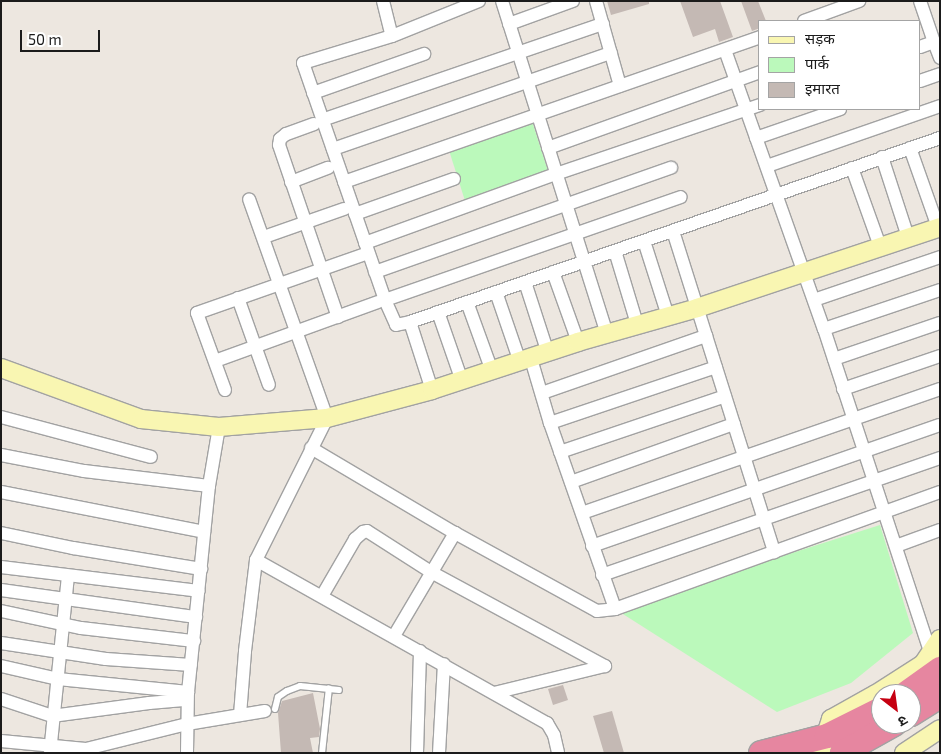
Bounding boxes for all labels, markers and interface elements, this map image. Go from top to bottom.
scale bar [22,20,102,52]
legend [758,20,921,110]
text: सड़क [805,29,835,47]
text: 50 m [28,30,62,48]
text: पार्क [805,54,829,72]
text: इमारत [805,79,840,97]
north arrow [871,684,921,734]
text: उ [895,712,911,731]

